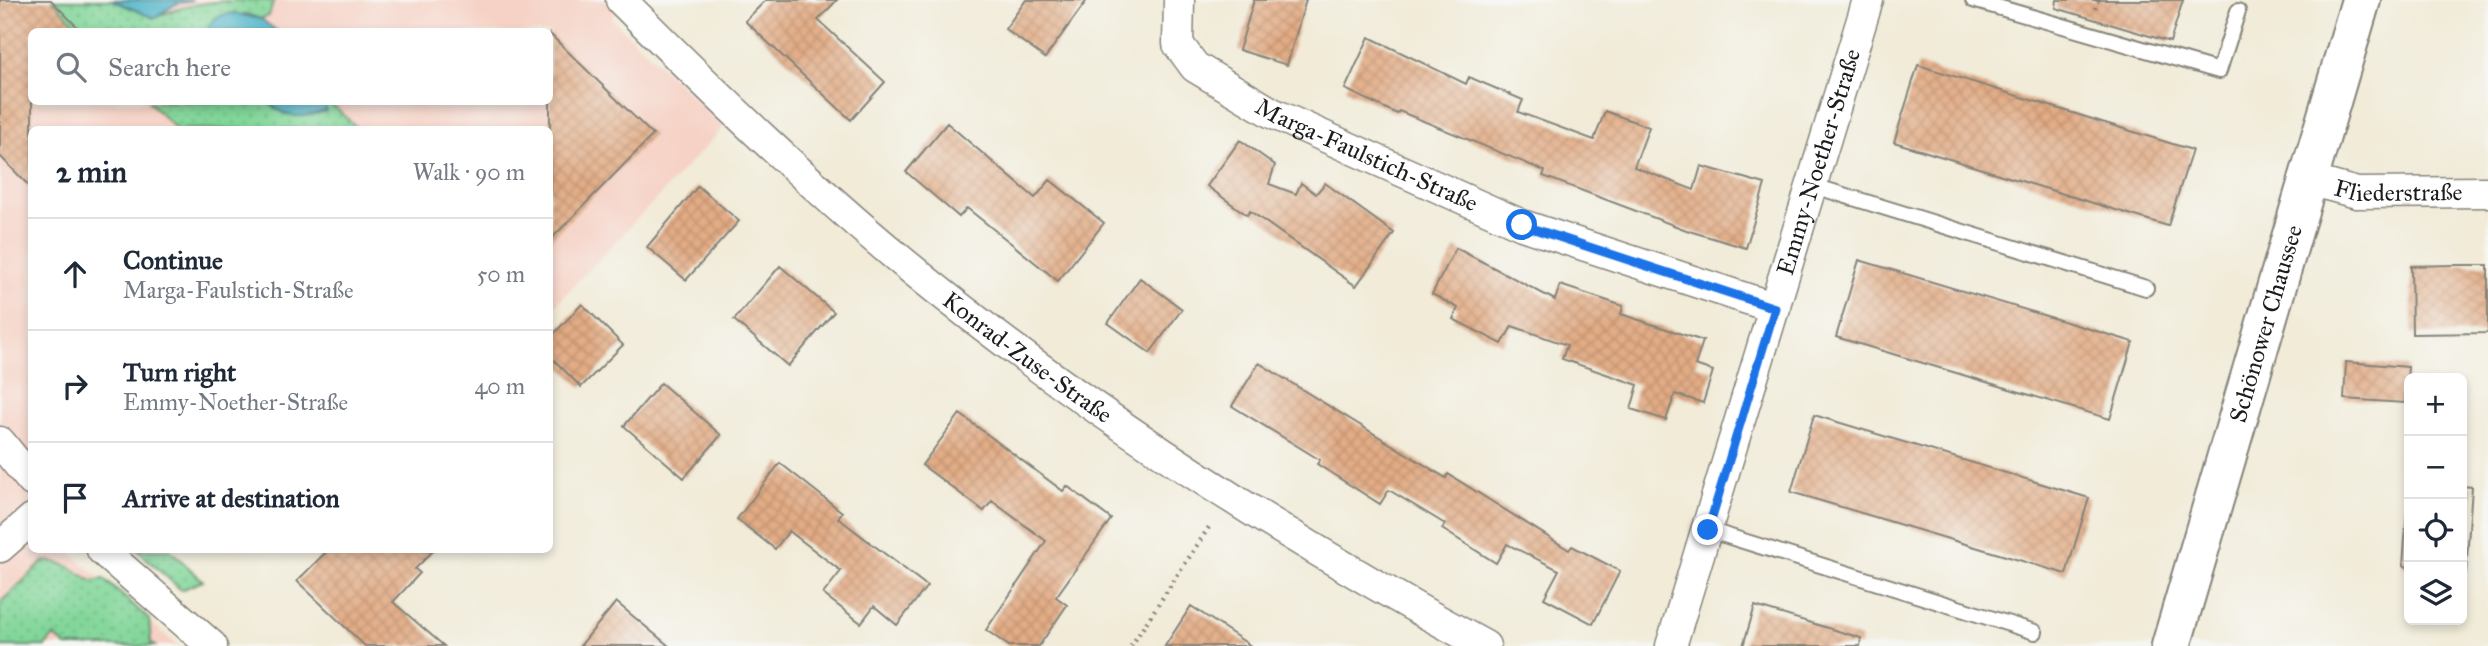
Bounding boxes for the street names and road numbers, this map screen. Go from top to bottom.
street label: Emmy-Noether-Straße [1770,45,1867,279]
street label: Marga-Faulstich-Straße [1250,92,1483,218]
street label: Fliederstraße [2331,173,2463,208]
street label: Schönower Chaussee [2223,221,2309,426]
street label: Konrad-Zuse-Straße [937,285,1118,430]

